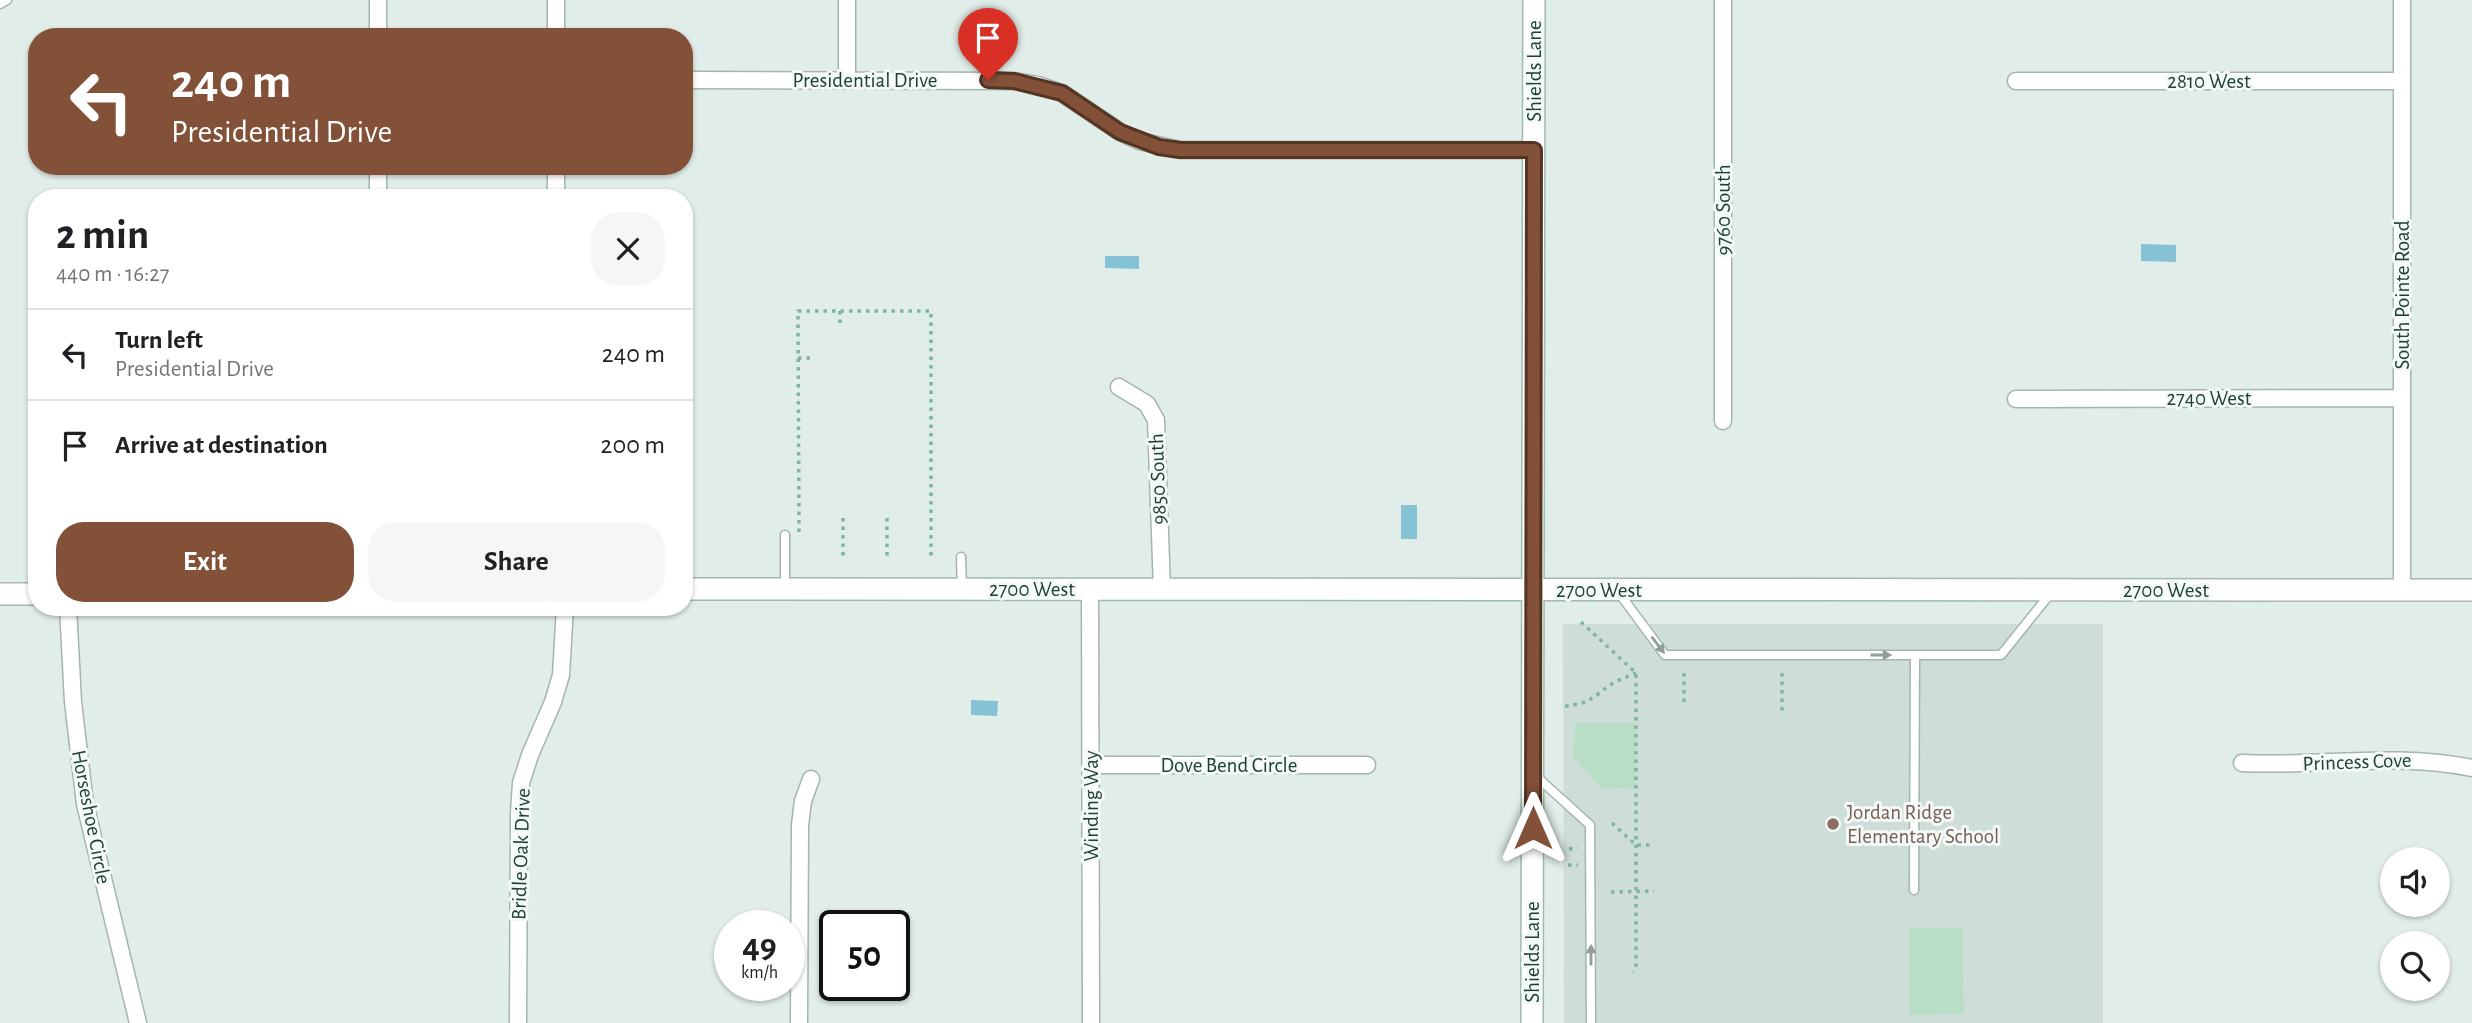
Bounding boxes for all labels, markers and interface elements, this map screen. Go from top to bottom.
pin [958,8,1018,80]
icon: arrive [969,19,1007,57]
street label: Shields Lane [1524,20,1545,122]
icon: left [56,56,147,147]
text: 240 m [171,58,291,107]
street label: Presidential Drive [792,70,938,91]
street label: 2810 West [2167,71,2251,92]
text: Presidential Drive [171,116,392,148]
street label: 9760 South [1713,164,1734,256]
button: close [591,212,665,286]
text: 2 min [56,214,149,256]
street label: South Pointe Road [2392,220,2413,370]
text: 440 m · 16:27 [56,263,169,286]
text: Turn left [115,327,203,353]
icon: left [56,336,94,374]
text: 240 m [602,341,665,367]
text: Presidential Drive [115,358,274,381]
street label: 2740 West [2167,388,2252,409]
icon: arrive [56,427,94,465]
text: Arrive at destination [115,432,328,458]
text: 200 m [601,432,665,458]
street label: 9850 South [1146,433,1170,525]
button: Exit [56,522,354,602]
button: Share [368,522,665,602]
street label: 2700 West [989,579,1075,600]
street label: 2700 West [1556,580,1642,601]
street label: 2700 West [2123,580,2209,601]
one-way arrow [1650,636,1665,654]
one-way arrow [1870,649,1892,661]
street label: Horseshoe Circle [68,748,114,886]
street label: Winding Way [1081,750,1102,862]
street label: Princess Cove [2302,750,2412,774]
street label: Dove Bend Circle [1161,755,1297,776]
street label: Bridle Oak Drive [508,788,534,920]
position arrow [1496,791,1570,865]
place label: Jordan Ridge Elementary School [1847,802,1999,847]
marker: Jordan Ridge Elementary School [1825,816,1841,832]
map controls [2380,847,2450,1001]
button: sound [2380,847,2450,917]
street label: Shields Lane [1522,901,1543,1003]
speed limit sign: 50 [819,910,910,1001]
text: 49 [742,929,777,964]
button: search [2380,931,2450,1001]
one-way arrow [1585,944,1597,966]
text: km/h [741,964,778,982]

